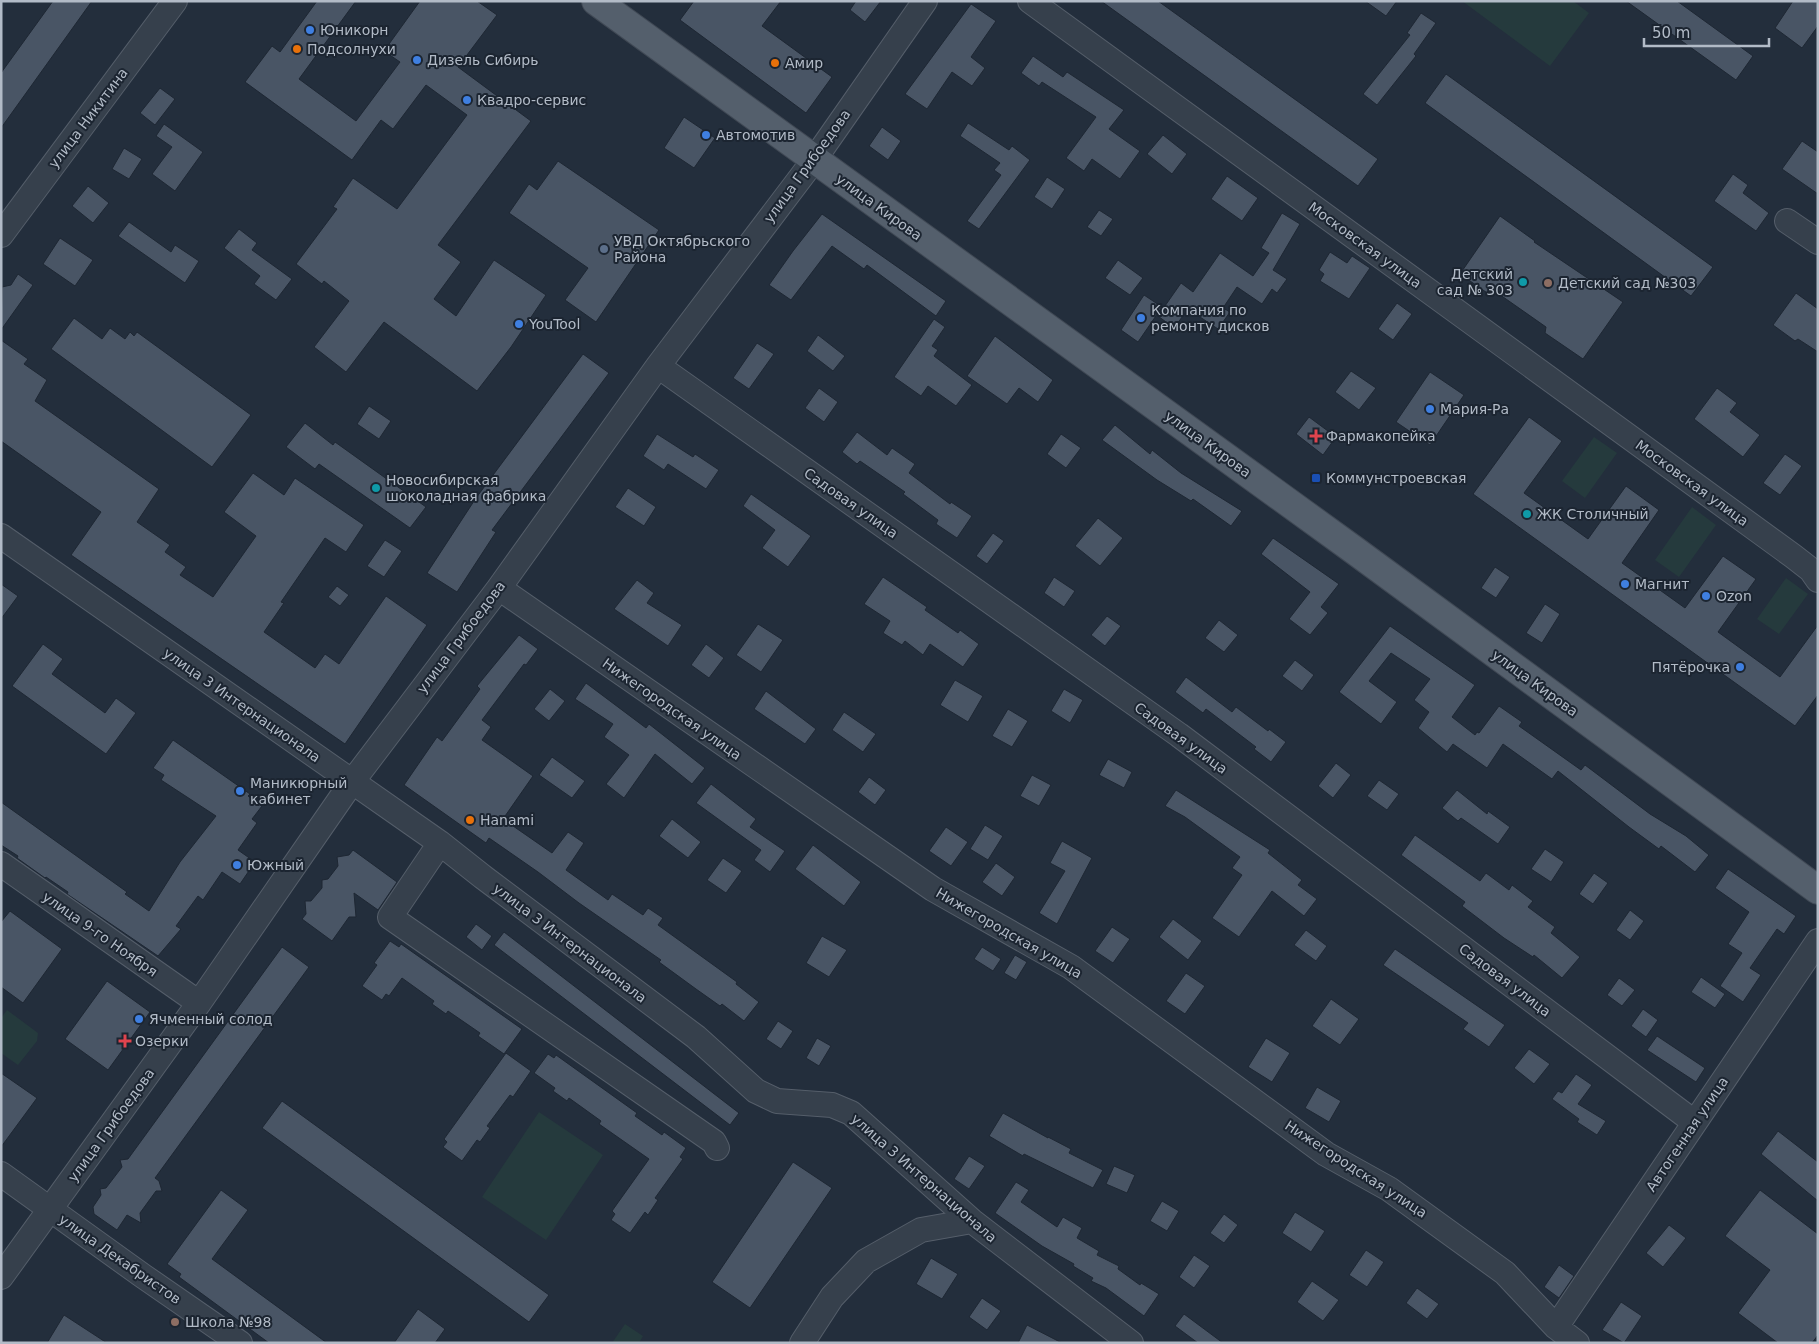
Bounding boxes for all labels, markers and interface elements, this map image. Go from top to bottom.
scale bar [1644,15,1769,47]
place label: Юникорн [320,22,388,38]
marker: Юникорн [304,24,316,36]
text: 50 m [1652,24,1690,42]
place label: Подсолнухи [307,41,396,57]
marker: Подсолнухи [291,43,303,55]
place label: Дизель Сибирь [427,52,539,68]
marker: Дизель Сибирь [411,54,423,66]
place label: Амир [785,55,823,71]
marker: Амир [769,57,781,69]
street label: улица Никитина [45,65,131,171]
place label: Квадро-сервис [477,92,586,108]
marker: Квадро-сервис [461,94,473,106]
street label: улица Грибоедова [760,106,854,226]
place label: Автомотив [716,127,795,143]
marker: Автомотив [700,129,712,141]
street label: улица Кирова [833,170,925,244]
street label: Московская улица [1305,199,1425,291]
place label: УВД Октябрьского Района [614,233,750,265]
marker: УВД Октябрьского Района [598,243,610,255]
place label: Детский сад № 303 [1437,266,1513,298]
place label: Детский сад №303 [1558,275,1696,291]
marker: Детский сад № 303 [1517,276,1529,288]
marker: Детский сад №303 [1542,277,1554,289]
place label: Компания по ремонту дисков [1151,302,1269,334]
marker: Компания по ремонту дисков [1135,312,1147,324]
place label: YouTool [528,316,580,332]
marker: YouTool [513,318,525,330]
place label: Мария-Ра [1440,401,1509,417]
marker: Мария-Ра [1424,403,1436,415]
street label: улица Кирова [1162,407,1254,481]
place label: Фармакопейка [1326,428,1436,444]
marker: Фармакопейка [1310,430,1322,442]
street label: Московская улица [1632,437,1752,529]
street label: Садовая улица [801,465,901,541]
place label: Коммунстроевская [1326,470,1466,486]
place label: Новосибирская шоколадная фабрика [386,472,546,504]
marker: Коммунстроевская [1310,472,1322,484]
marker: Новосибирская шоколадная фабрика [370,482,382,494]
place label: ЖК Столичный [1537,506,1649,522]
marker: ЖК Столичный [1521,508,1533,520]
place label: Магнит [1635,576,1689,592]
street label: улица Грибоедова [414,578,508,696]
marker: Магнит [1619,578,1631,590]
place label: Ozon [1716,588,1752,604]
marker: Ozon [1700,590,1712,602]
street label: улица 3 Интернационала [161,645,323,765]
street label: улица Кирова [1489,646,1581,720]
street label: Нижегородская улица [599,655,745,763]
place label: Пятёрочка [1652,659,1730,675]
marker: Пятёрочка [1734,661,1746,673]
street label: Садовая улица [1131,699,1231,777]
place label: Маникюрный кабинет [250,775,347,807]
marker: Маникюрный кабинет [234,785,246,797]
place label: Hanami [480,812,534,828]
marker: Hanami [464,814,476,826]
place label: Южный [247,857,304,873]
marker: Южный [231,859,243,871]
street label: улица 3 Интернационала [490,880,650,1006]
street label: Нижегородская улица [933,885,1085,981]
street label: улица 9-го Ноября [39,888,161,980]
street label: Садовая улица [1456,940,1554,1020]
place label: Ячменный солод [149,1011,273,1027]
marker: Ячменный солод [133,1013,145,1025]
place label: Озерки [135,1033,189,1049]
marker: Озерки [119,1035,131,1047]
street label: улица Грибоедова [64,1065,158,1185]
street label: Автогенная улица [1643,1074,1731,1194]
street label: улица 3 Интернационала [848,1110,1000,1246]
street label: Нижегородская улица [1282,1117,1430,1221]
street label: улица Декабристов [56,1211,184,1307]
place label: Школа №98 [185,1314,271,1330]
marker: Школа №98 [169,1316,181,1328]

